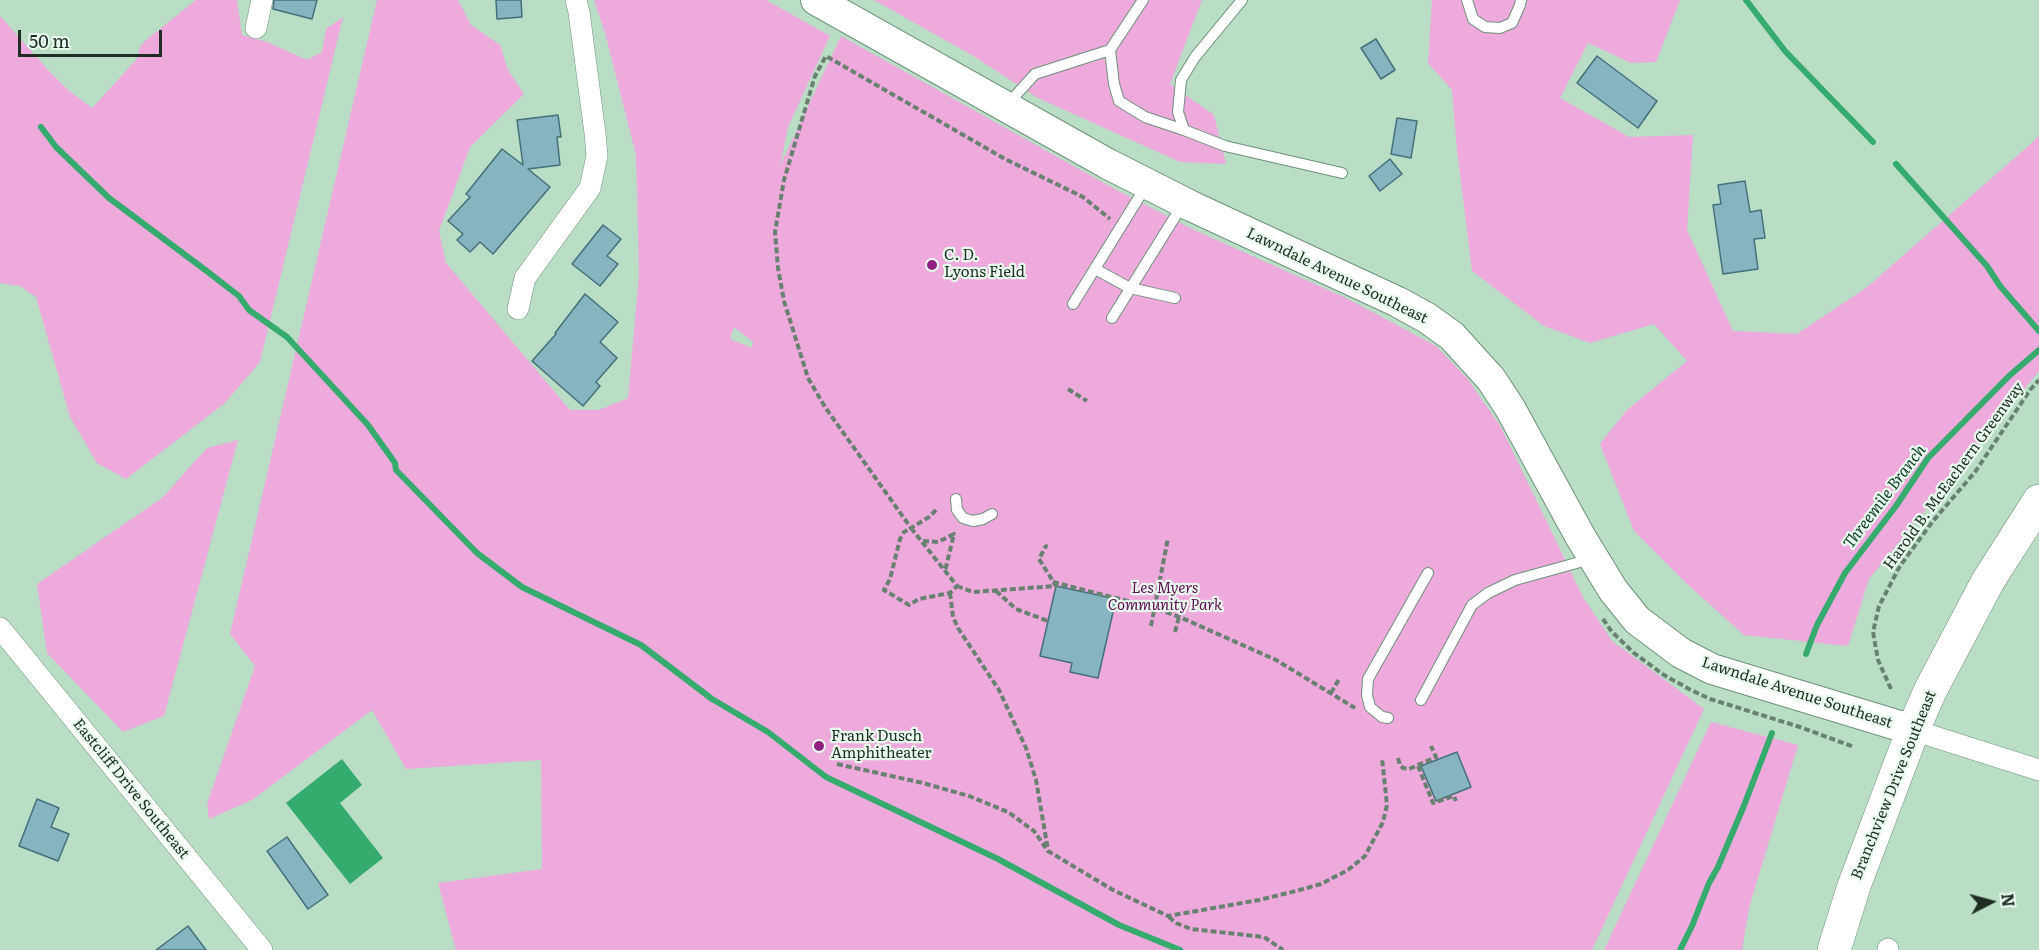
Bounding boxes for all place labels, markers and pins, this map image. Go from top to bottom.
place label: C. D. Lyons Field [944,247,1025,282]
marker: C. D. Lyons Field [925,258,939,272]
place label: Frank Dusch Amphitheater [831,728,932,763]
marker: Frank Dusch Amphitheater [812,739,826,753]

